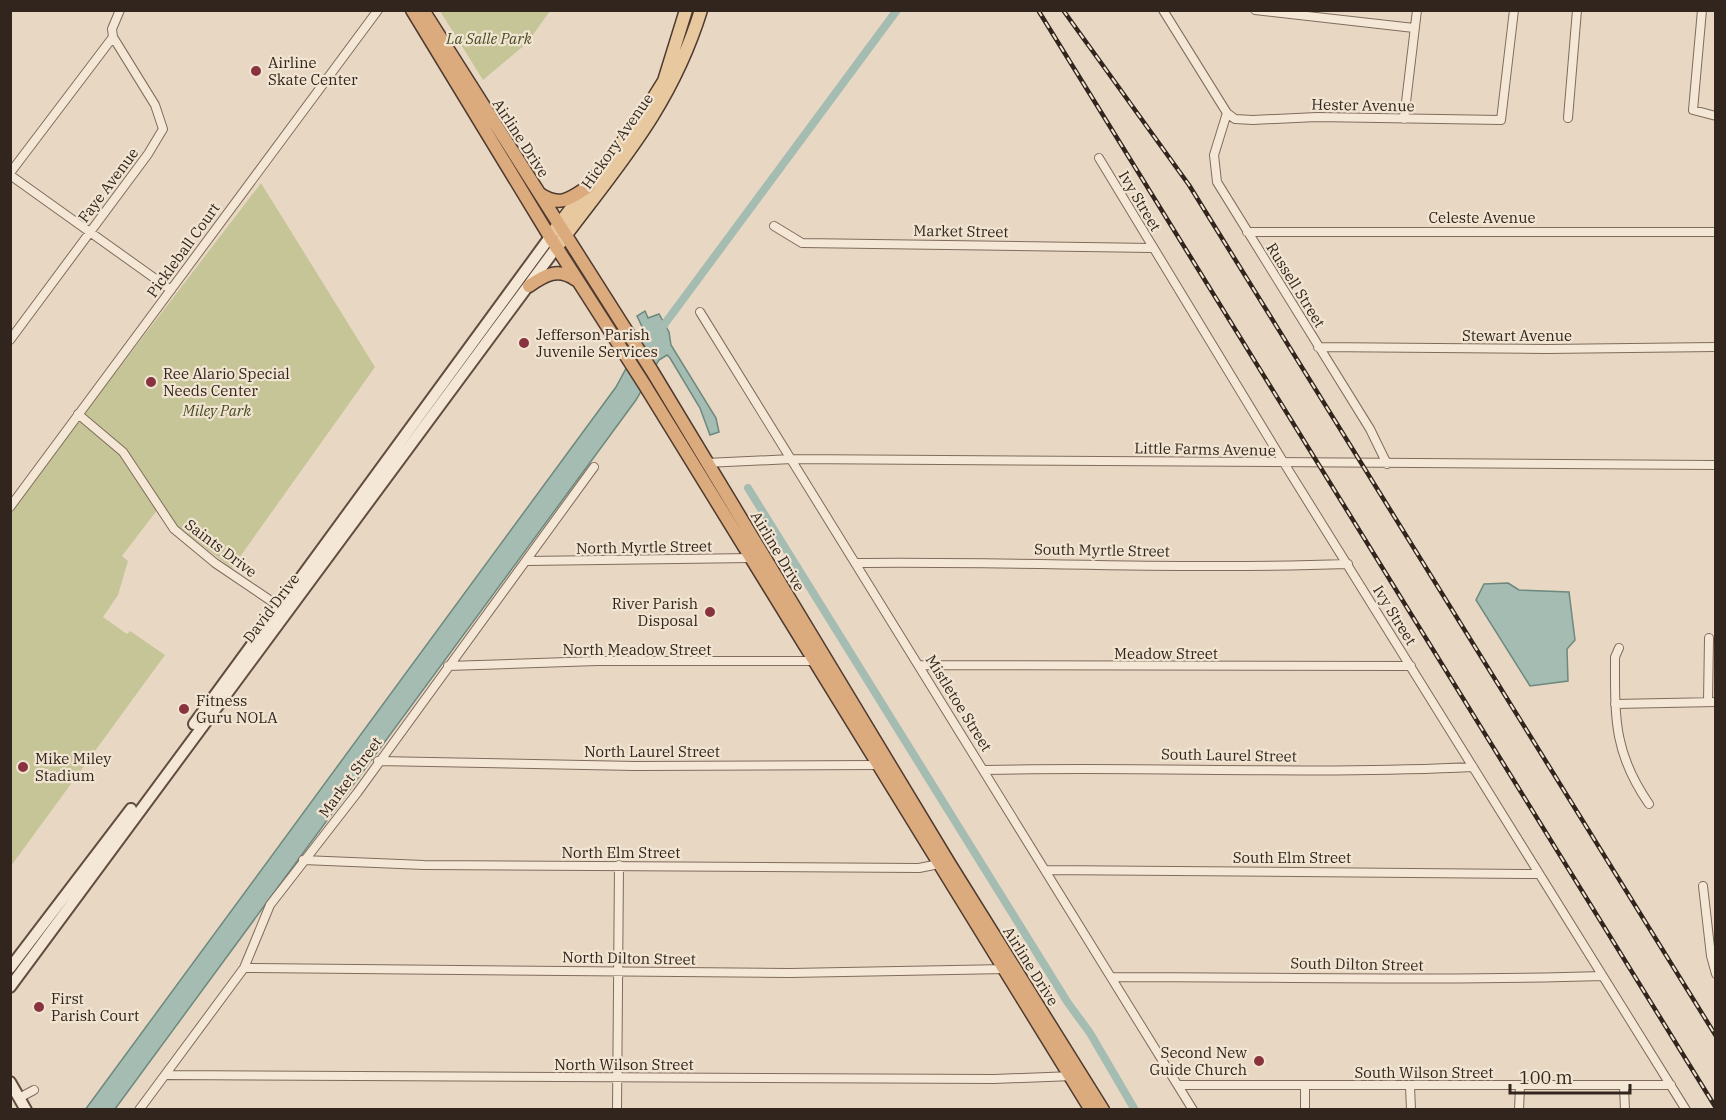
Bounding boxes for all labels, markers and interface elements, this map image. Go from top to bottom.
park label: La Salle Park [445,29,532,48]
place label: Airline Skate Center [268,53,358,89]
marker: Airline Skate Center [249,64,263,78]
street label: Hickory Avenue [577,89,657,193]
street label: Airline Drive [489,95,553,181]
street label: Hester Avenue [1311,95,1415,115]
street label: Faye Avenue [74,144,142,226]
street label: Ivy Street [1115,167,1165,235]
street label: Pickleball Court [142,199,224,301]
street label: Celeste Avenue [1429,208,1535,227]
street label: Market Street [913,221,1009,241]
street label: Russell Street [1262,239,1330,331]
place label: Jefferson Parish Juvenile Services [536,325,658,361]
street label: Stewart Avenue [1462,326,1572,345]
marker: Jefferson Parish Juvenile Services [517,336,531,350]
place label: Ree Alario Special Needs Center [163,364,290,400]
marker: Ree Alario Special Needs Center [144,375,158,389]
park label: Miley Park [182,401,251,420]
street label: Little Farms Avenue [1134,438,1276,460]
street label: Airline Drive [747,508,809,594]
street label: Saints Drive [181,515,261,581]
street label: North Myrtle Street [576,536,712,558]
street label: South Myrtle Street [1034,539,1170,561]
street label: David Drive [239,570,303,646]
street label: Ivy Street [1369,581,1421,649]
place label: River Parish Disposal [612,594,698,630]
marker: River Parish Disposal [703,605,717,619]
street label: North Meadow Street [562,640,712,659]
street label: Meadow Street [1114,644,1218,663]
street label: Mistletoe Street [922,651,996,755]
place label: Fitness Guru NOLA [196,691,278,727]
marker: Fitness Guru NOLA [177,702,191,716]
street label: Market Street [314,733,386,821]
street label: North Laurel Street [584,742,720,761]
street label: South Laurel Street [1161,744,1297,766]
place label: Mike Miley Stadium [35,749,111,785]
marker: Mike Miley Stadium [16,760,30,774]
street label: North Elm Street [561,843,681,862]
street label: South Elm Street [1233,848,1351,867]
street label: Airline Drive [999,923,1063,1009]
street label: North Dilton Street [562,947,696,969]
street label: South Dilton Street [1290,953,1424,975]
place label: First Parish Court [51,989,139,1025]
marker: First Parish Court [32,1000,46,1014]
place label: Second New Guide Church [1149,1043,1247,1079]
marker: Second New Guide Church [1252,1054,1266,1068]
street label: North Wilson Street [554,1055,694,1074]
scale bar [1510,1057,1630,1095]
street label: South Wilson Street [1354,1063,1494,1082]
text: 100 m [1519,1066,1573,1089]

